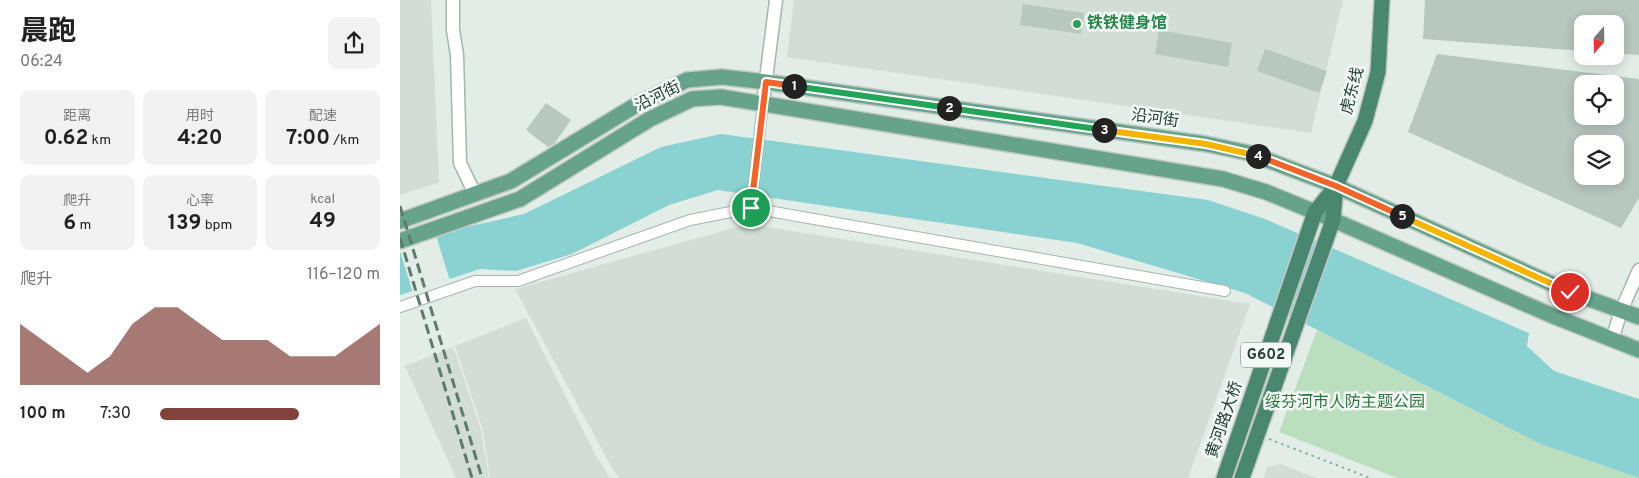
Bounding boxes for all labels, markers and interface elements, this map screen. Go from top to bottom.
place label: 铁铁健身馆 [1087,14,1167,34]
text: 晨跑 [20,15,76,51]
north arrow [1574,15,1624,65]
map controls [1574,15,1624,185]
button: share [328,17,380,69]
marker: 铁铁健身馆 [1071,18,1083,30]
text: 06:24 [20,52,63,72]
street label: 虎东线 [1337,65,1369,117]
pin: 1 [782,74,806,98]
button: locate [1574,75,1624,125]
street label: 沿河街 [632,77,684,117]
text: 1 [792,78,797,95]
pin: 2 [936,96,962,120]
text: 2 [945,100,954,117]
street label: 沿河街 [1130,106,1180,132]
text: 距离 [63,108,91,125]
text: 用时 [186,108,214,125]
text: 配速 [309,108,337,125]
pin: 3 [1092,118,1116,142]
text: 3 [1100,122,1109,139]
text: 0.62 [44,125,88,152]
text: 4:20 [177,125,223,152]
text: 7:00 [286,125,330,152]
text: km [88,132,111,149]
text: /km [330,132,359,149]
button: layers [1574,135,1624,185]
pin: 4 [1246,144,1270,168]
text: 4 [1254,148,1263,165]
pin [730,187,772,229]
text: kcal [310,191,335,208]
text: 爬升 [63,193,91,210]
text: 心率 [186,193,214,210]
icon: arrive [737,194,765,222]
pin: 5 [1390,204,1414,228]
text: 49 [309,208,336,235]
text: 5 [1398,208,1407,225]
text: 6 [63,210,76,237]
text: 139 [168,210,202,237]
text: m [76,217,91,234]
text: bpm [202,217,232,234]
text: 116–120 m [307,265,380,285]
text: 爬升 [20,270,52,290]
pin [1549,271,1591,313]
icon: check [1556,278,1584,306]
road number: G602 [1241,342,1291,368]
street label: 黄河路大桥 [1203,379,1247,461]
park label: 绥芬河市人防主题公园 [1265,393,1425,413]
text: 100 m [20,404,66,424]
text: 7:30 [100,404,131,424]

